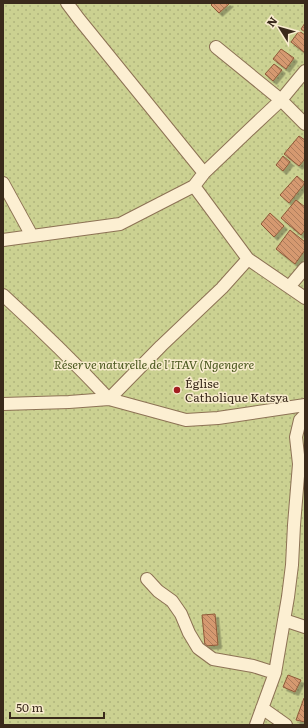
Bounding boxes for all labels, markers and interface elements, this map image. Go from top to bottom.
north arrow [260,8,300,48]
text: N [262,13,280,30]
park label: Réserve naturelle de l'ITAV (Ngengere [54,355,254,373]
place label: Église Catholique Katsya [185,374,289,406]
marker: Église Catholique Katsya [172,385,182,395]
scale bar [10,694,104,720]
text: 50 m [16,698,43,716]

